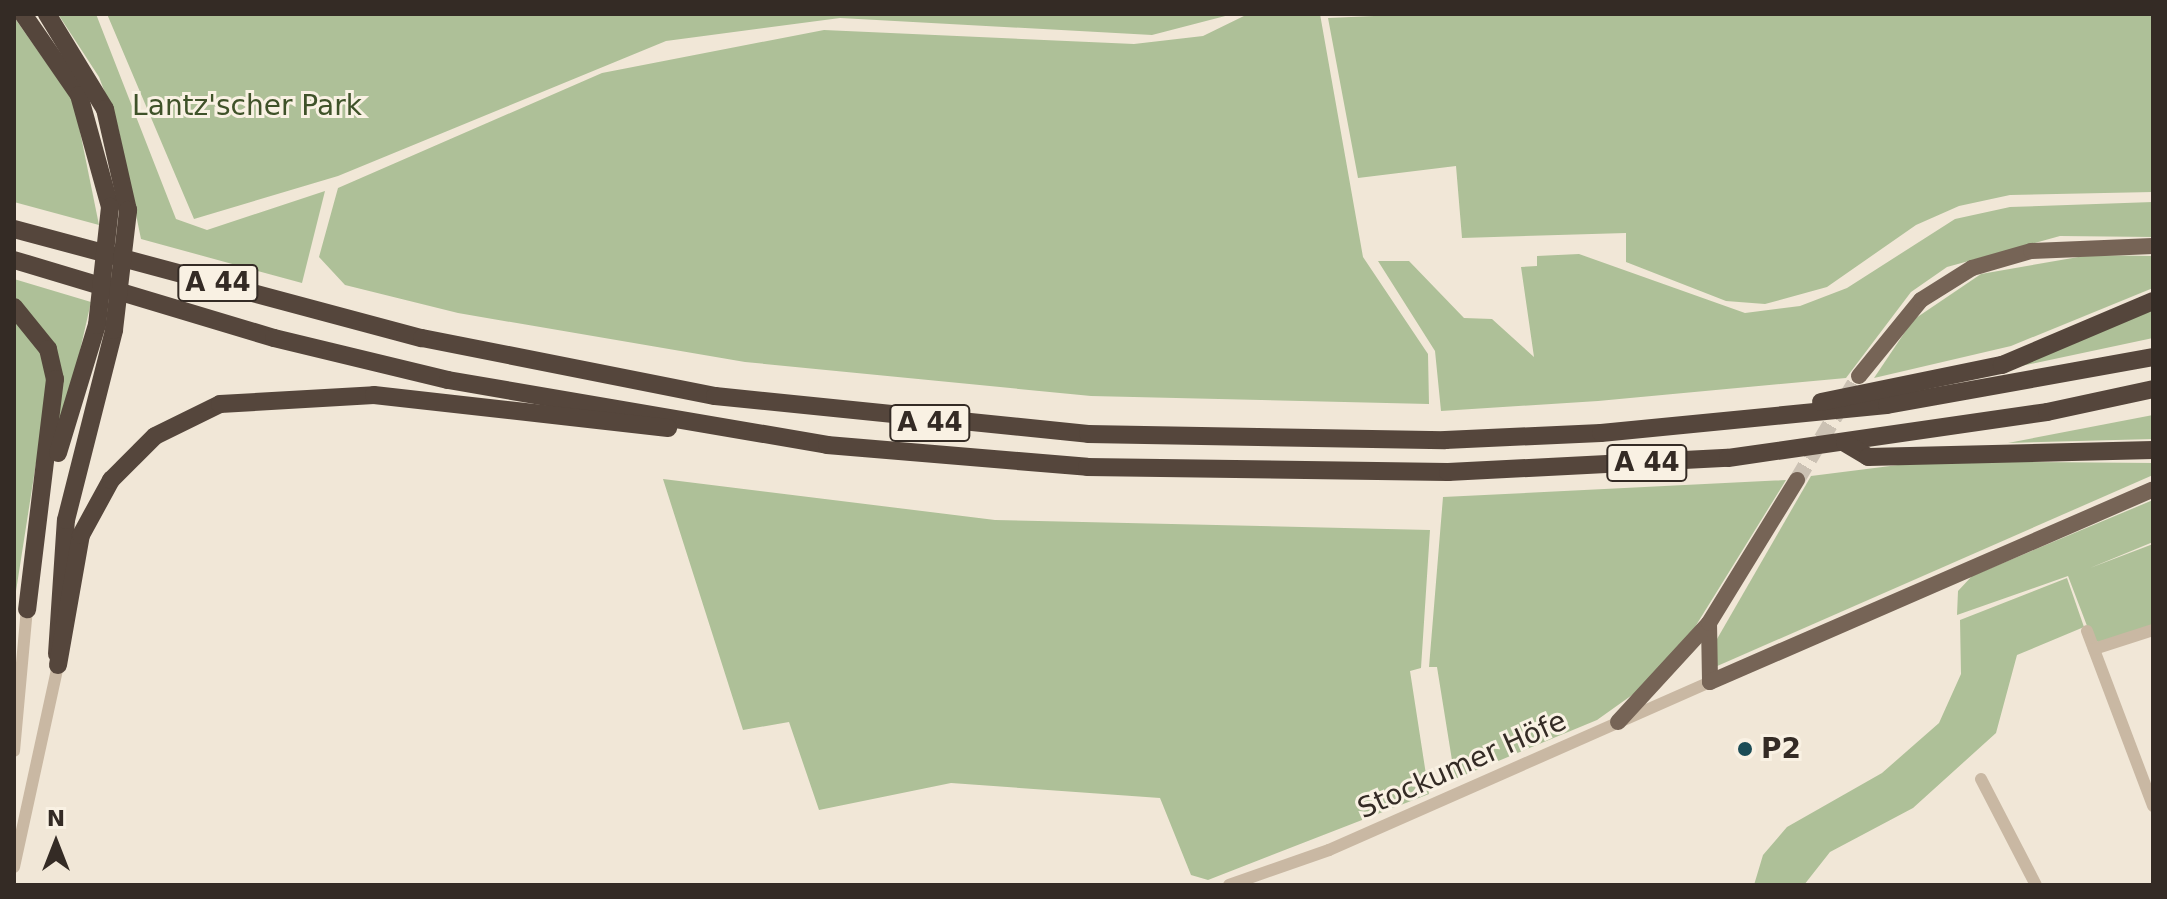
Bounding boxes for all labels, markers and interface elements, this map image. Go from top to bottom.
park label: Lantz'scher Park [132,89,362,123]
road number: A 44 [176,261,260,305]
road number: A 44 [888,401,972,445]
road number: A 44 [1605,441,1689,485]
street label: Stockumer Höfe [1353,704,1571,826]
place label: P2 [1761,732,1801,766]
marker: P2 [1736,740,1754,758]
north arrow [16,803,96,883]
text: N [47,806,65,831]

